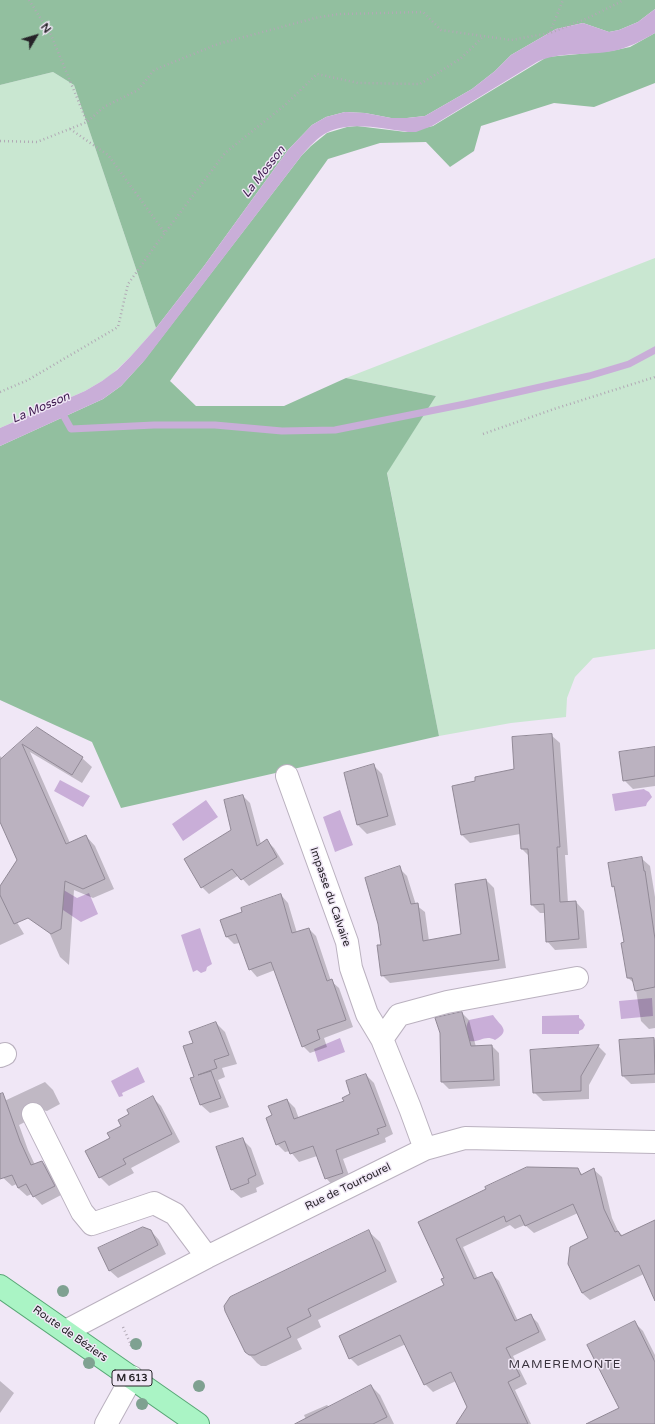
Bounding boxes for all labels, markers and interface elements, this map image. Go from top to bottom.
north arrow [16,16,56,56]
text: N [38,21,54,36]
water label: La Mosson [239,143,289,201]
water label: La Mosson [10,389,72,427]
street label: Impasse du Calvaire [307,846,353,948]
street label: Rue de Tourtourel [303,1161,393,1213]
street label: Route de Béziers [30,1303,110,1365]
district label: MAMEREMONTE [509,1358,621,1372]
road number: M 613 [112,1370,152,1386]

